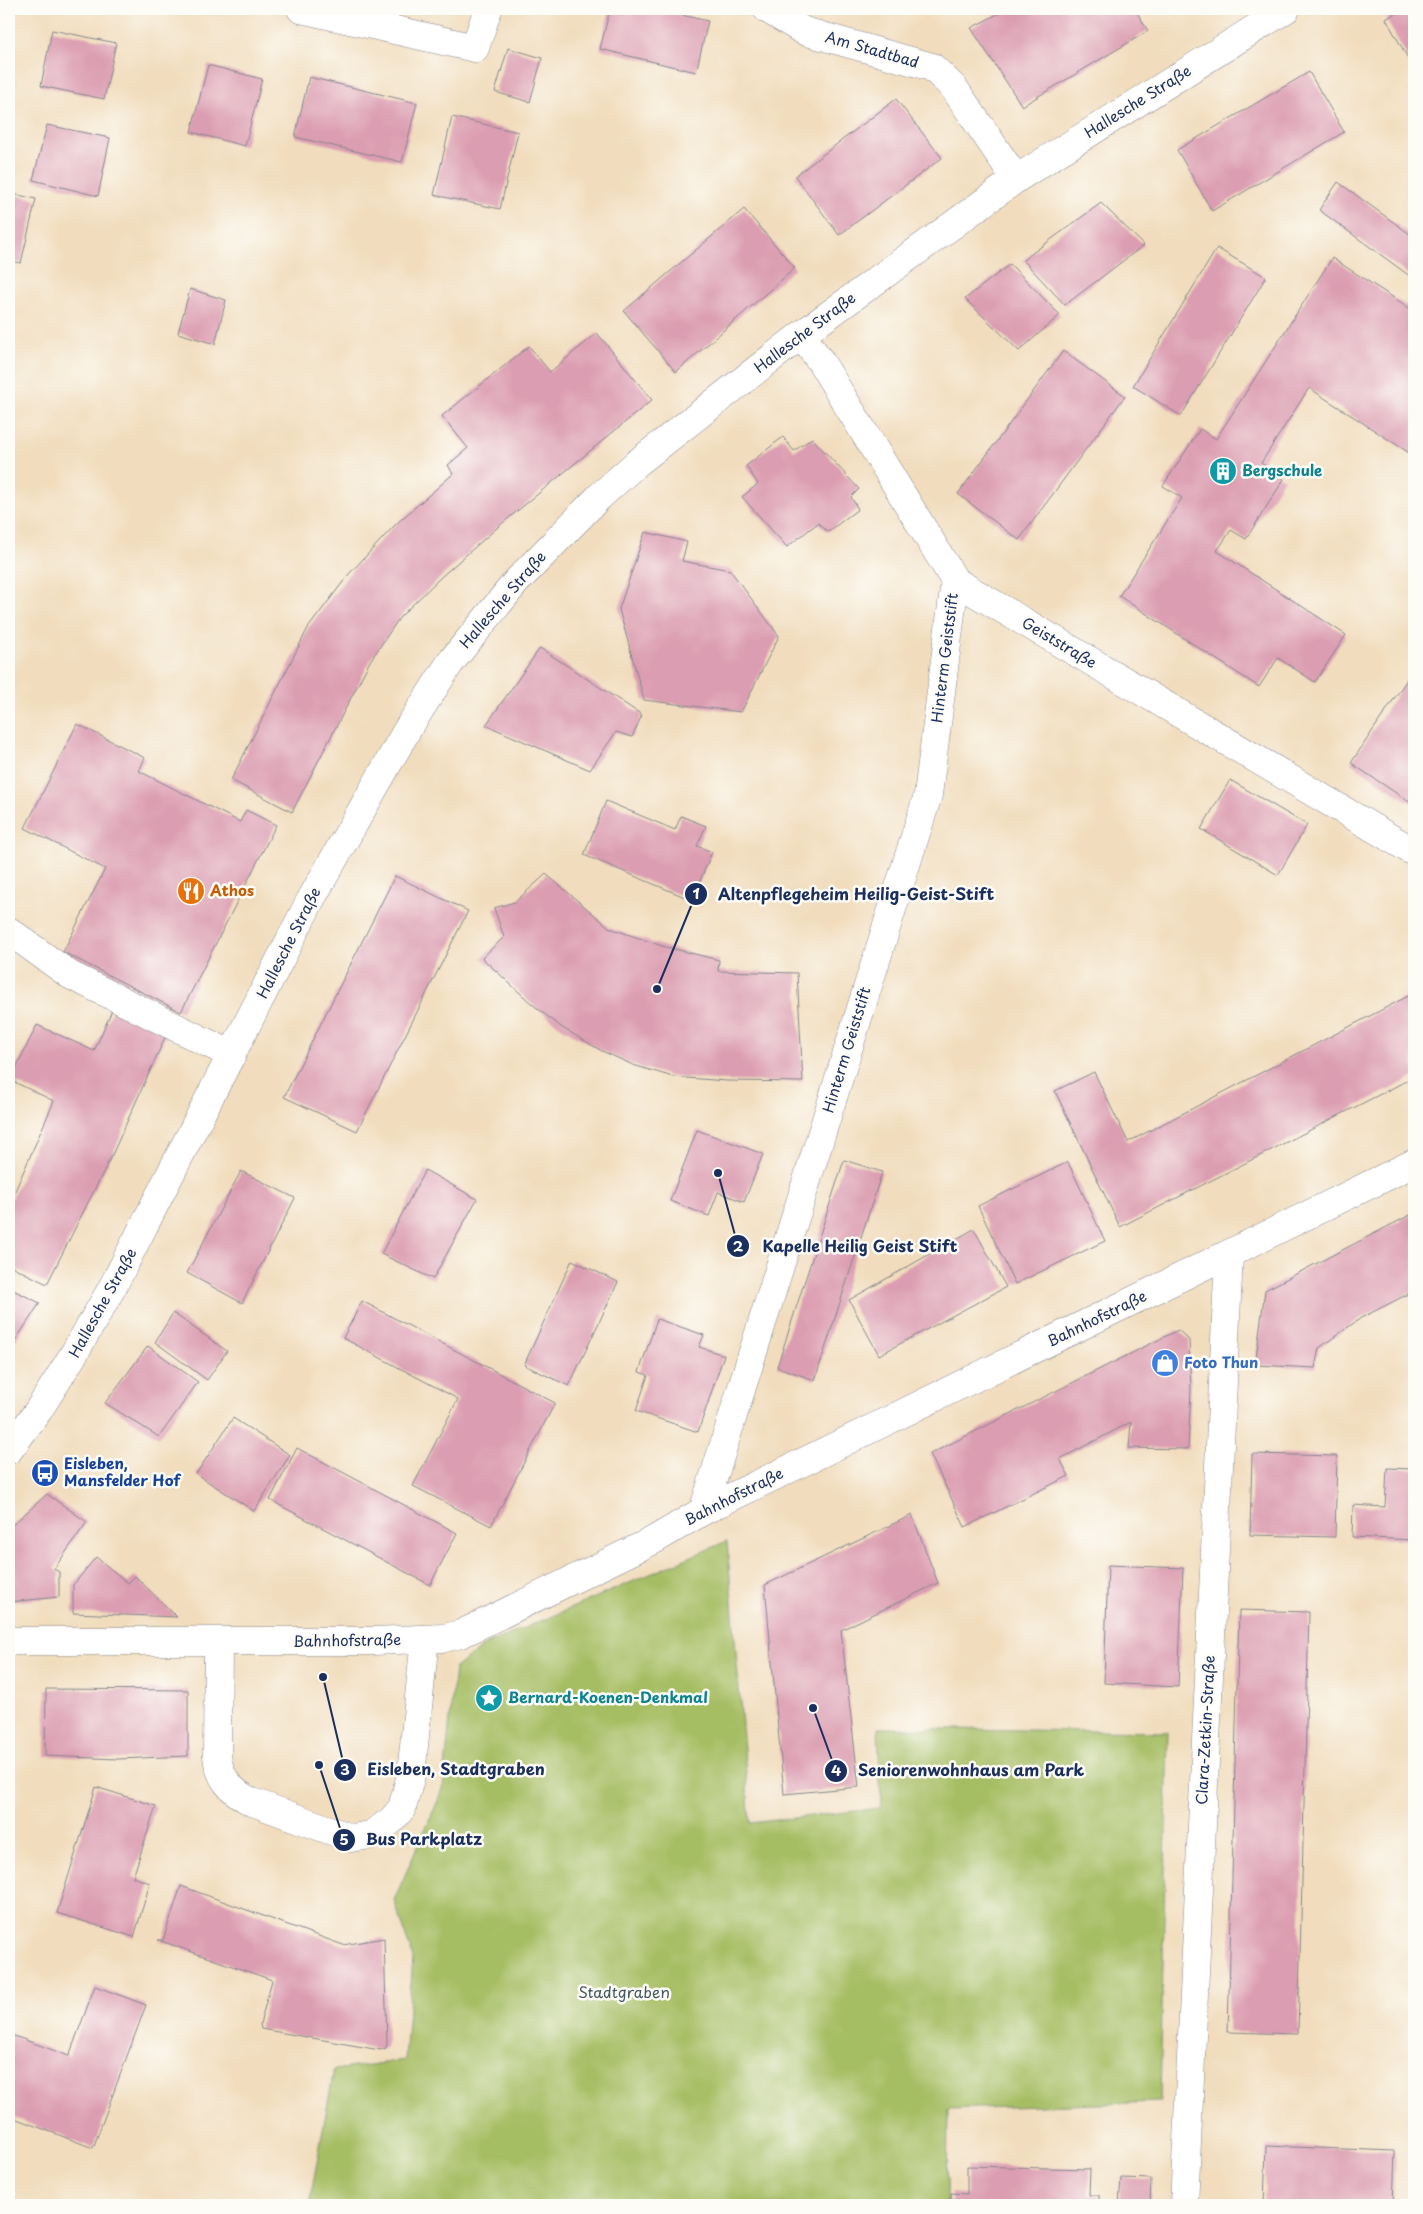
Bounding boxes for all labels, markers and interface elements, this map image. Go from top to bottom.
street label: Am Stadtbad [823,24,922,73]
street label: Hallesche Straße [1079,59,1195,143]
street label: Hallesche Straße [748,286,860,378]
building icon: Bergschule [1208,456,1238,486]
place label: Bergschule [1242,458,1322,481]
street label: Hallesche Straße [453,545,551,653]
street label: Hinterm Geiststift [924,592,963,724]
street label: Geiststraße [1018,610,1102,673]
restaurant icon: Athos [176,876,206,906]
place label: Athos [209,878,254,901]
callout: Altenpflegeheim Heilig-Geist-Stift [683,878,1004,909]
text: 1 [692,881,700,904]
text: Altenpflegeheim Heilig-Geist-Stift [718,881,994,905]
street label: Hallesche Straße [250,883,326,1002]
street label: Hinterm Geiststift [815,984,876,1115]
callout: Kapelle Heilig Geist Stift [725,1231,969,1262]
text: Kapelle Heilig Geist Stift [762,1233,958,1257]
text: 2 [733,1234,744,1257]
street label: Hallesche Straße [62,1243,141,1361]
street label: Bahnhofstraße [1043,1284,1150,1352]
shop icon: Foto Thun [1150,1348,1180,1378]
place label: Foto Thun [1184,1350,1258,1373]
place label: Eisleben, Mansfelder Hof [64,1451,182,1491]
bus stop icon: Eisleben, Mansfelder Hof [30,1458,60,1488]
street label: Bahnhofstraße [680,1461,787,1531]
street label: Bahnhofstraße [293,1627,401,1652]
street label: Clara-Zetkin-Straße [1189,1655,1220,1805]
place icon: Bernard-Koenen-Denkmal [474,1683,504,1713]
place label: Bernard-Koenen-Denkmal [508,1685,708,1708]
callout: Eisleben, Stadtgraben [332,1754,555,1785]
callout: Seniorenwohnhaus am Park [824,1755,1094,1786]
text: Eisleben, Stadtgraben [367,1756,545,1780]
text: 3 [340,1757,350,1780]
text: Seniorenwohnhaus am Park [858,1757,1084,1781]
text: 4 [831,1758,841,1781]
callout: Bus Parkplatz [331,1824,492,1855]
text: Bus Parkplatz [366,1826,482,1850]
text: 5 [339,1827,349,1850]
park label: Stadtgraben [578,1980,670,2003]

